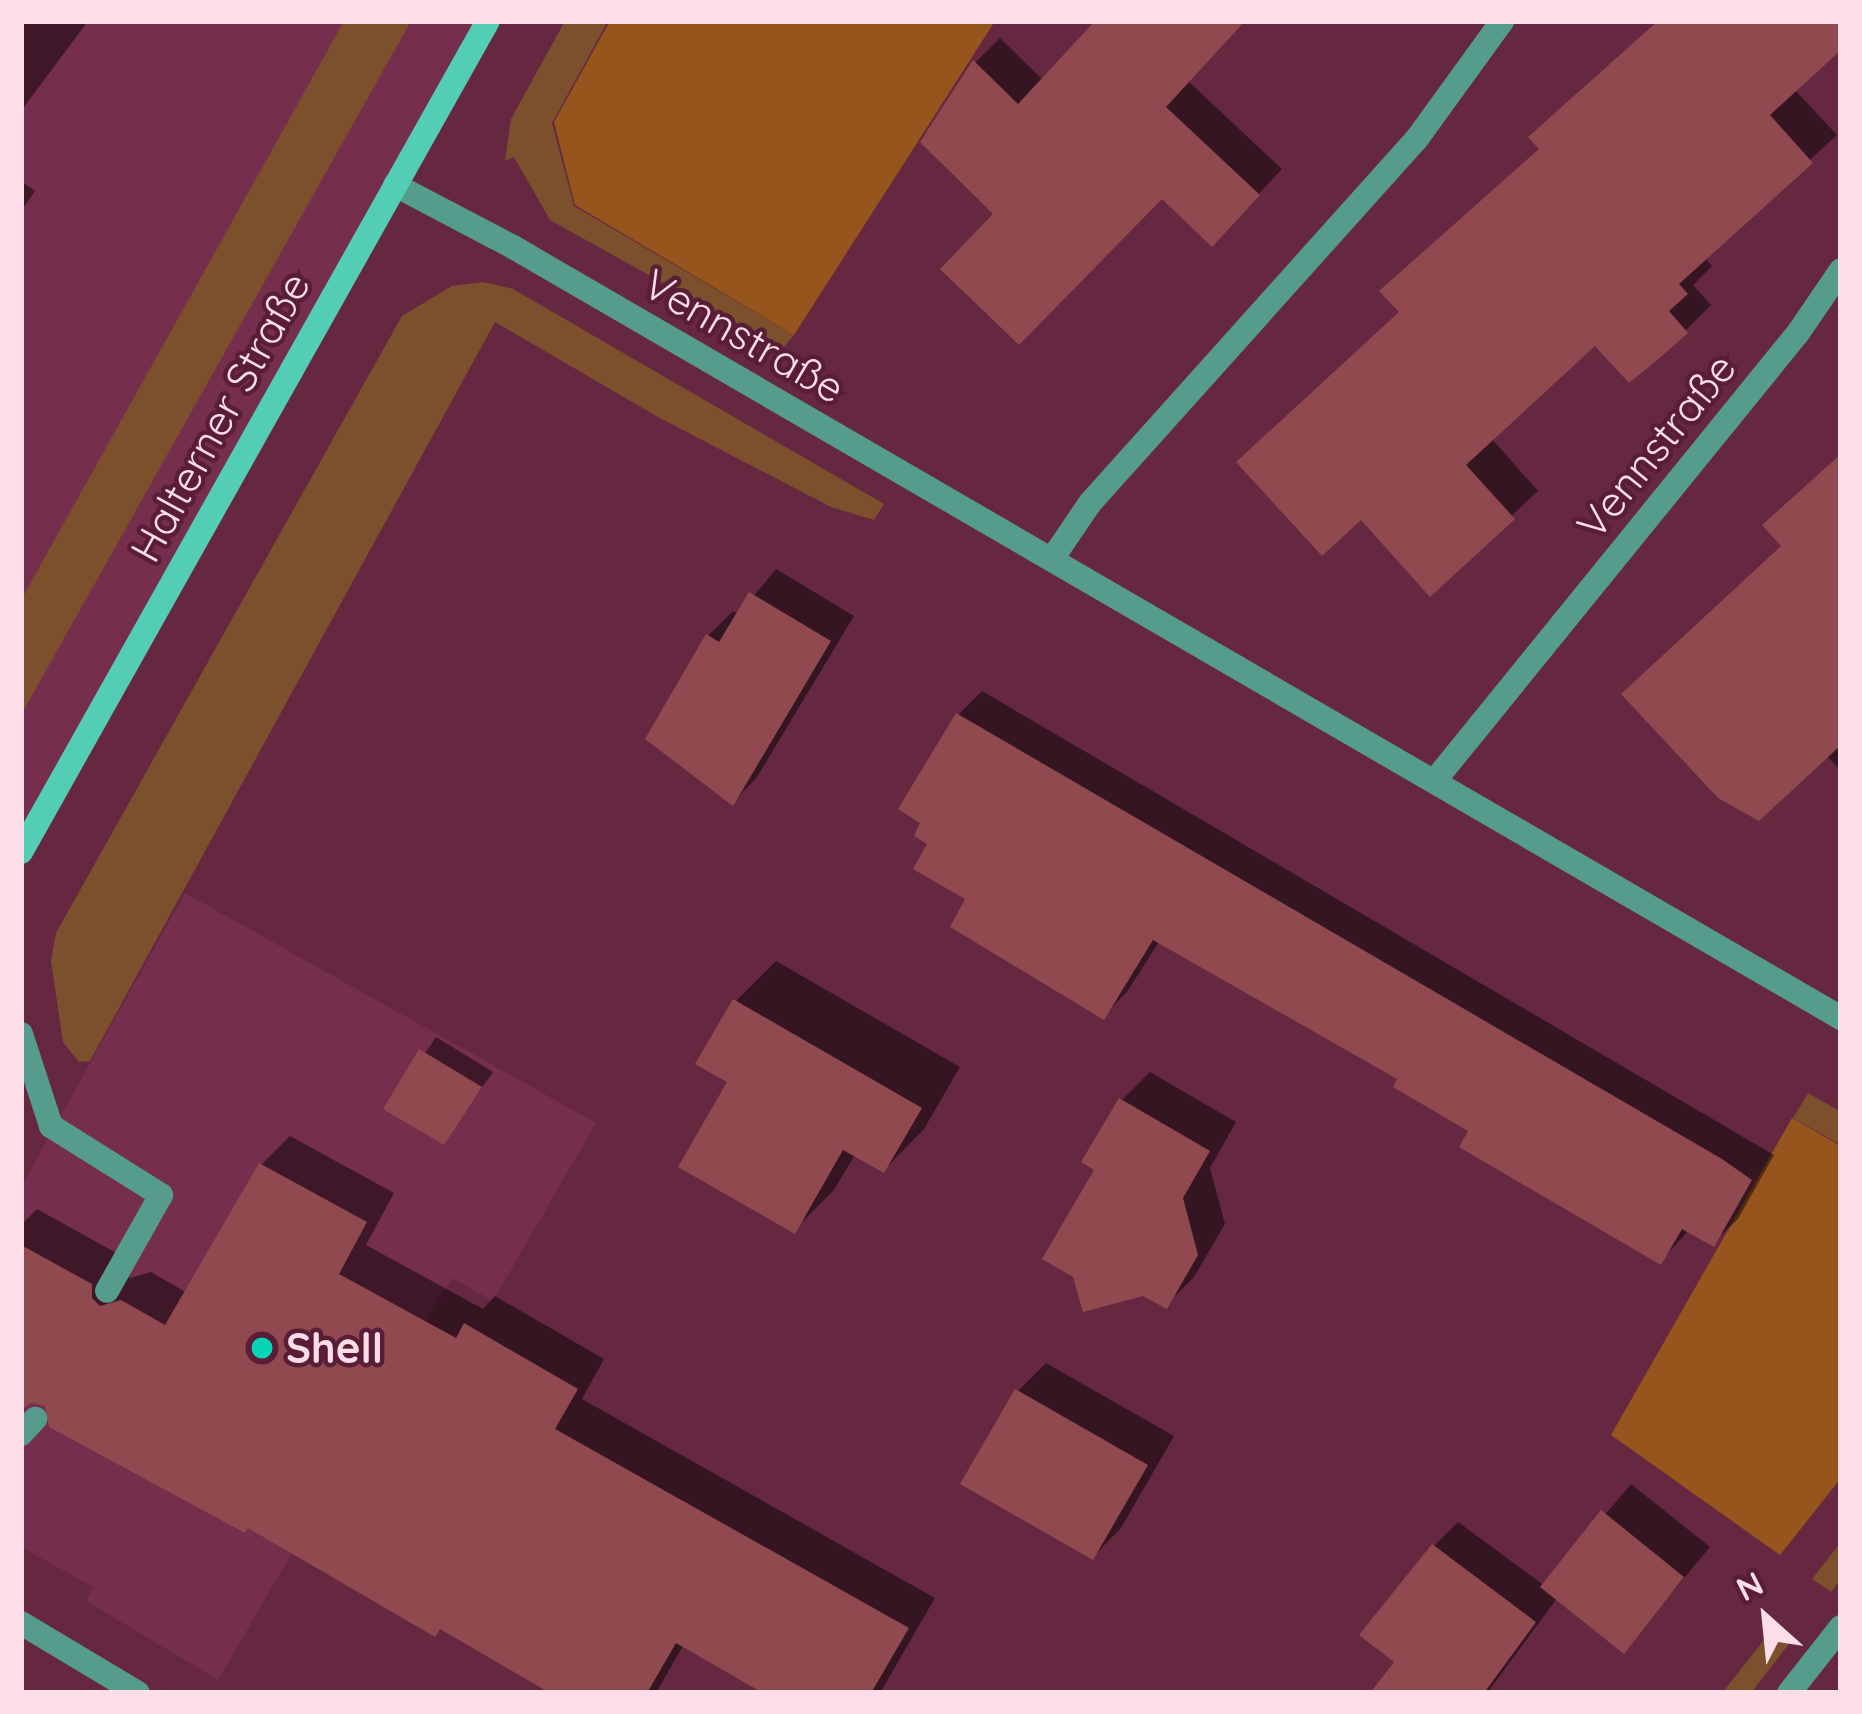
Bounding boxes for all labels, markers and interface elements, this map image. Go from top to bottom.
street label: Vennstraße [635,258,853,414]
street label: Halterner Straße [120,264,320,570]
street label: Vennstraße [1566,343,1746,549]
place label: Shell [286,1323,383,1373]
marker: Shell [249,1335,275,1361]
north arrow [1706,1558,1826,1678]
text: N [1729,1562,1770,1609]

